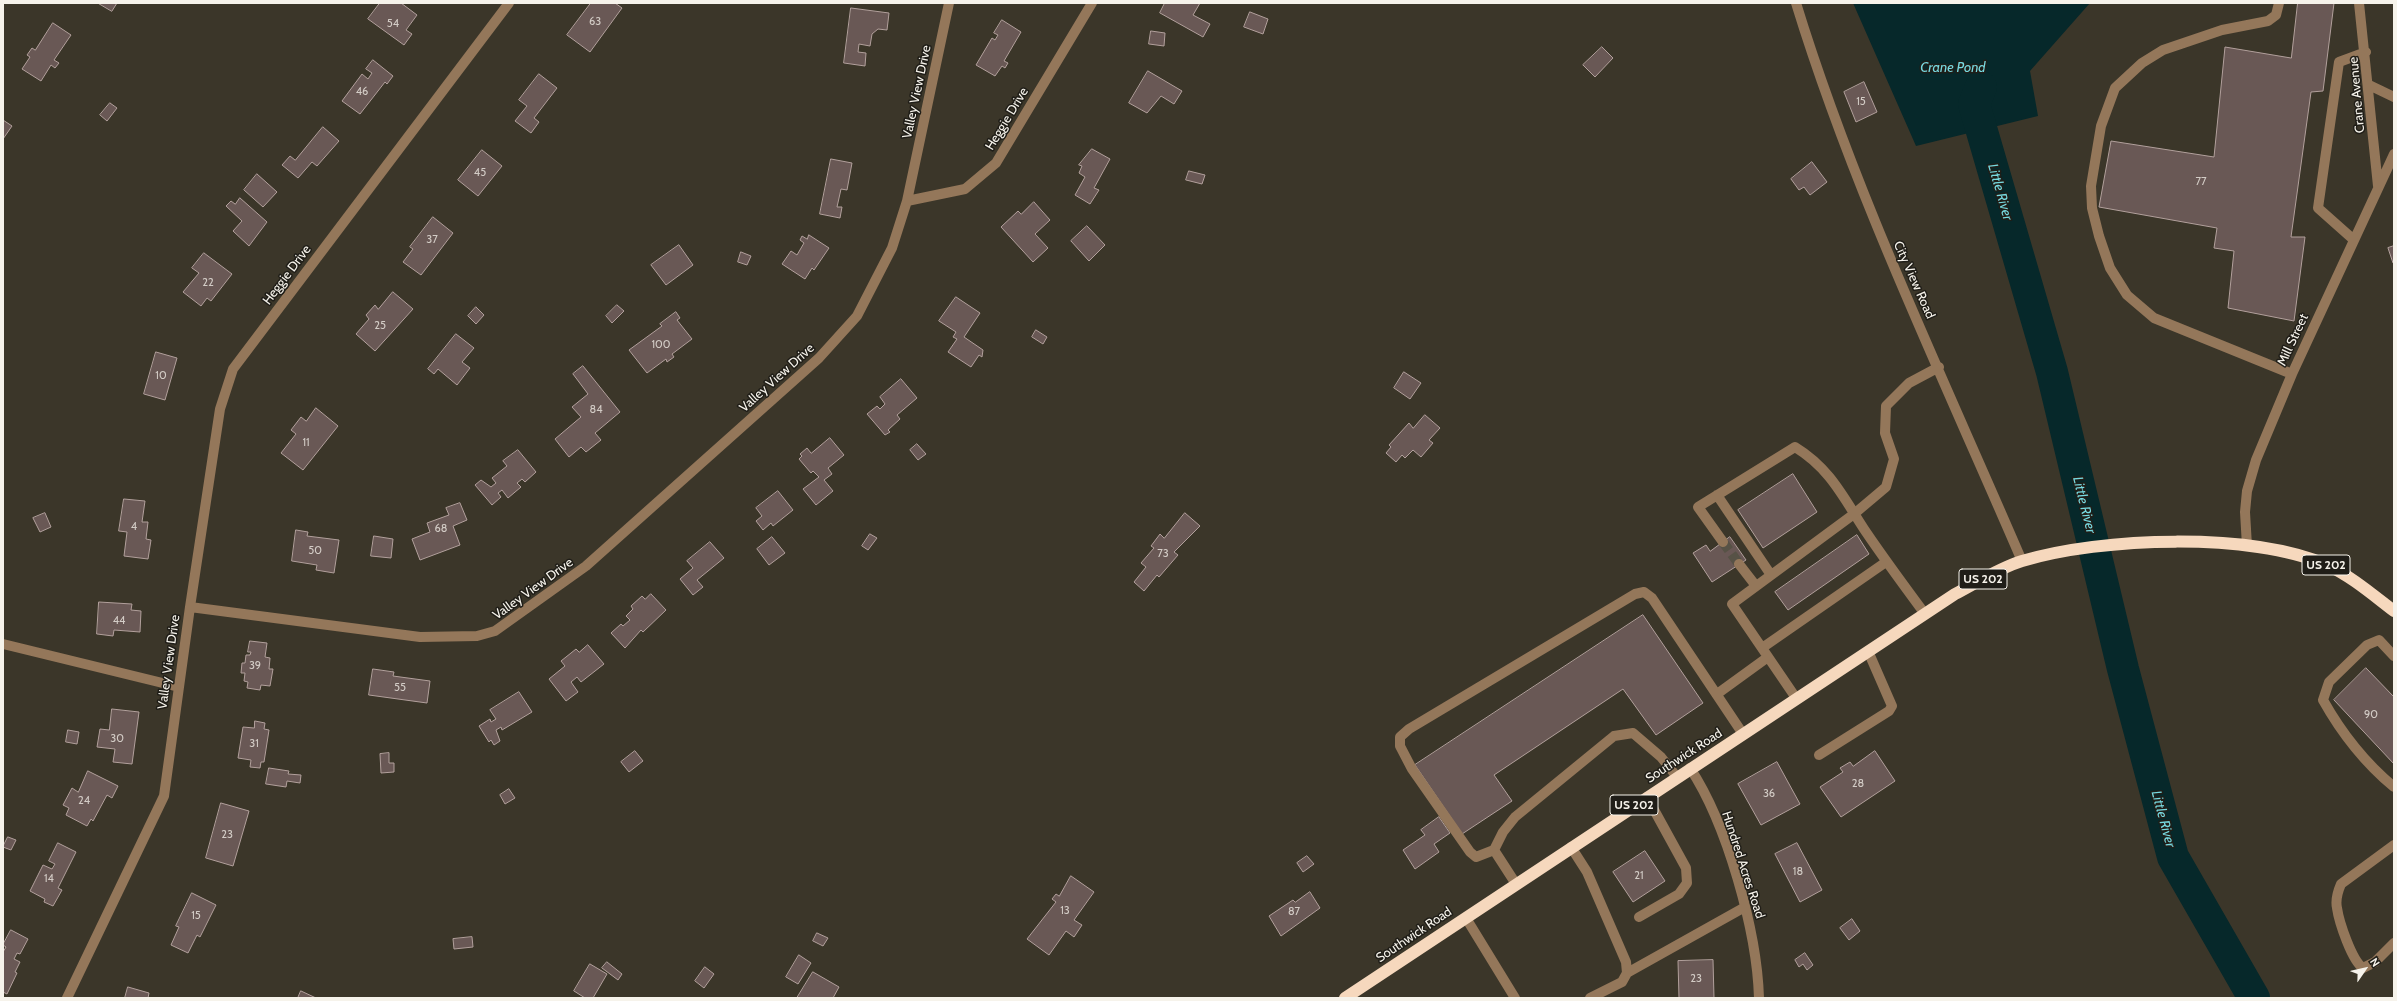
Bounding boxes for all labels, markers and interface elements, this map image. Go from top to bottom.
house number: 63 [589,15,601,29]
house number: 54 [387,17,399,31]
street label: Valley View Drive [899,44,935,140]
street label: Crane Avenue [2346,56,2368,134]
water label: Crane Pond [1920,60,1986,76]
house number: 46 [356,85,368,99]
street label: Heggie Drive [982,85,1032,153]
house number: 15 [1856,95,1866,109]
water label: Little River [1984,162,2016,222]
house number: 45 [474,166,486,180]
house number: 77 [2195,175,2207,189]
house number: 37 [426,233,438,247]
street label: City View Road [1890,239,1938,321]
street label: Heggie Drive [260,242,314,308]
house number: 22 [202,276,214,290]
street label: Mill Street [2274,311,2312,369]
house number: 25 [374,319,386,333]
house number: 100 [652,338,670,352]
street label: Valley View Drive [736,340,818,416]
house number: 10 [155,369,167,383]
house number: 84 [589,403,603,417]
house number: 11 [302,436,310,450]
water label: Little River [2069,475,2099,535]
house number: 4 [131,520,137,534]
house number: 68 [435,522,447,536]
house number: 50 [308,544,322,558]
house number: 73 [1157,547,1169,561]
street label: Valley View Drive [490,555,576,623]
road number: US 202 [2302,555,2350,575]
road number: US 202 [1959,569,2007,589]
house number: 44 [113,614,125,628]
street label: Valley View Drive [155,614,183,710]
house number: 39 [249,659,261,673]
house number: 55 [394,681,406,695]
house number: 90 [2364,708,2378,722]
street label: Southwick Road [1643,726,1725,786]
house number: 30 [110,732,124,746]
house number: 31 [249,737,259,751]
house number: 28 [1852,777,1864,791]
house number: 36 [1763,787,1775,801]
water label: Little River [2147,789,2179,849]
house number: 24 [78,794,90,808]
road number: US 202 [1610,795,1658,815]
street label: Hundred Acres Road [1718,809,1768,921]
house number: 23 [221,828,233,842]
house number: 18 [1793,865,1803,879]
house number: 21 [1634,869,1644,883]
house number: 14 [44,872,54,886]
house number: 13 [1060,904,1070,918]
street label: Southwick Road [1373,904,1455,966]
house number: 87 [1288,905,1300,919]
house number: 15 [191,909,201,923]
north arrow [2345,949,2385,989]
text: N [2367,955,2383,969]
house number: 23 [1690,972,1702,986]

